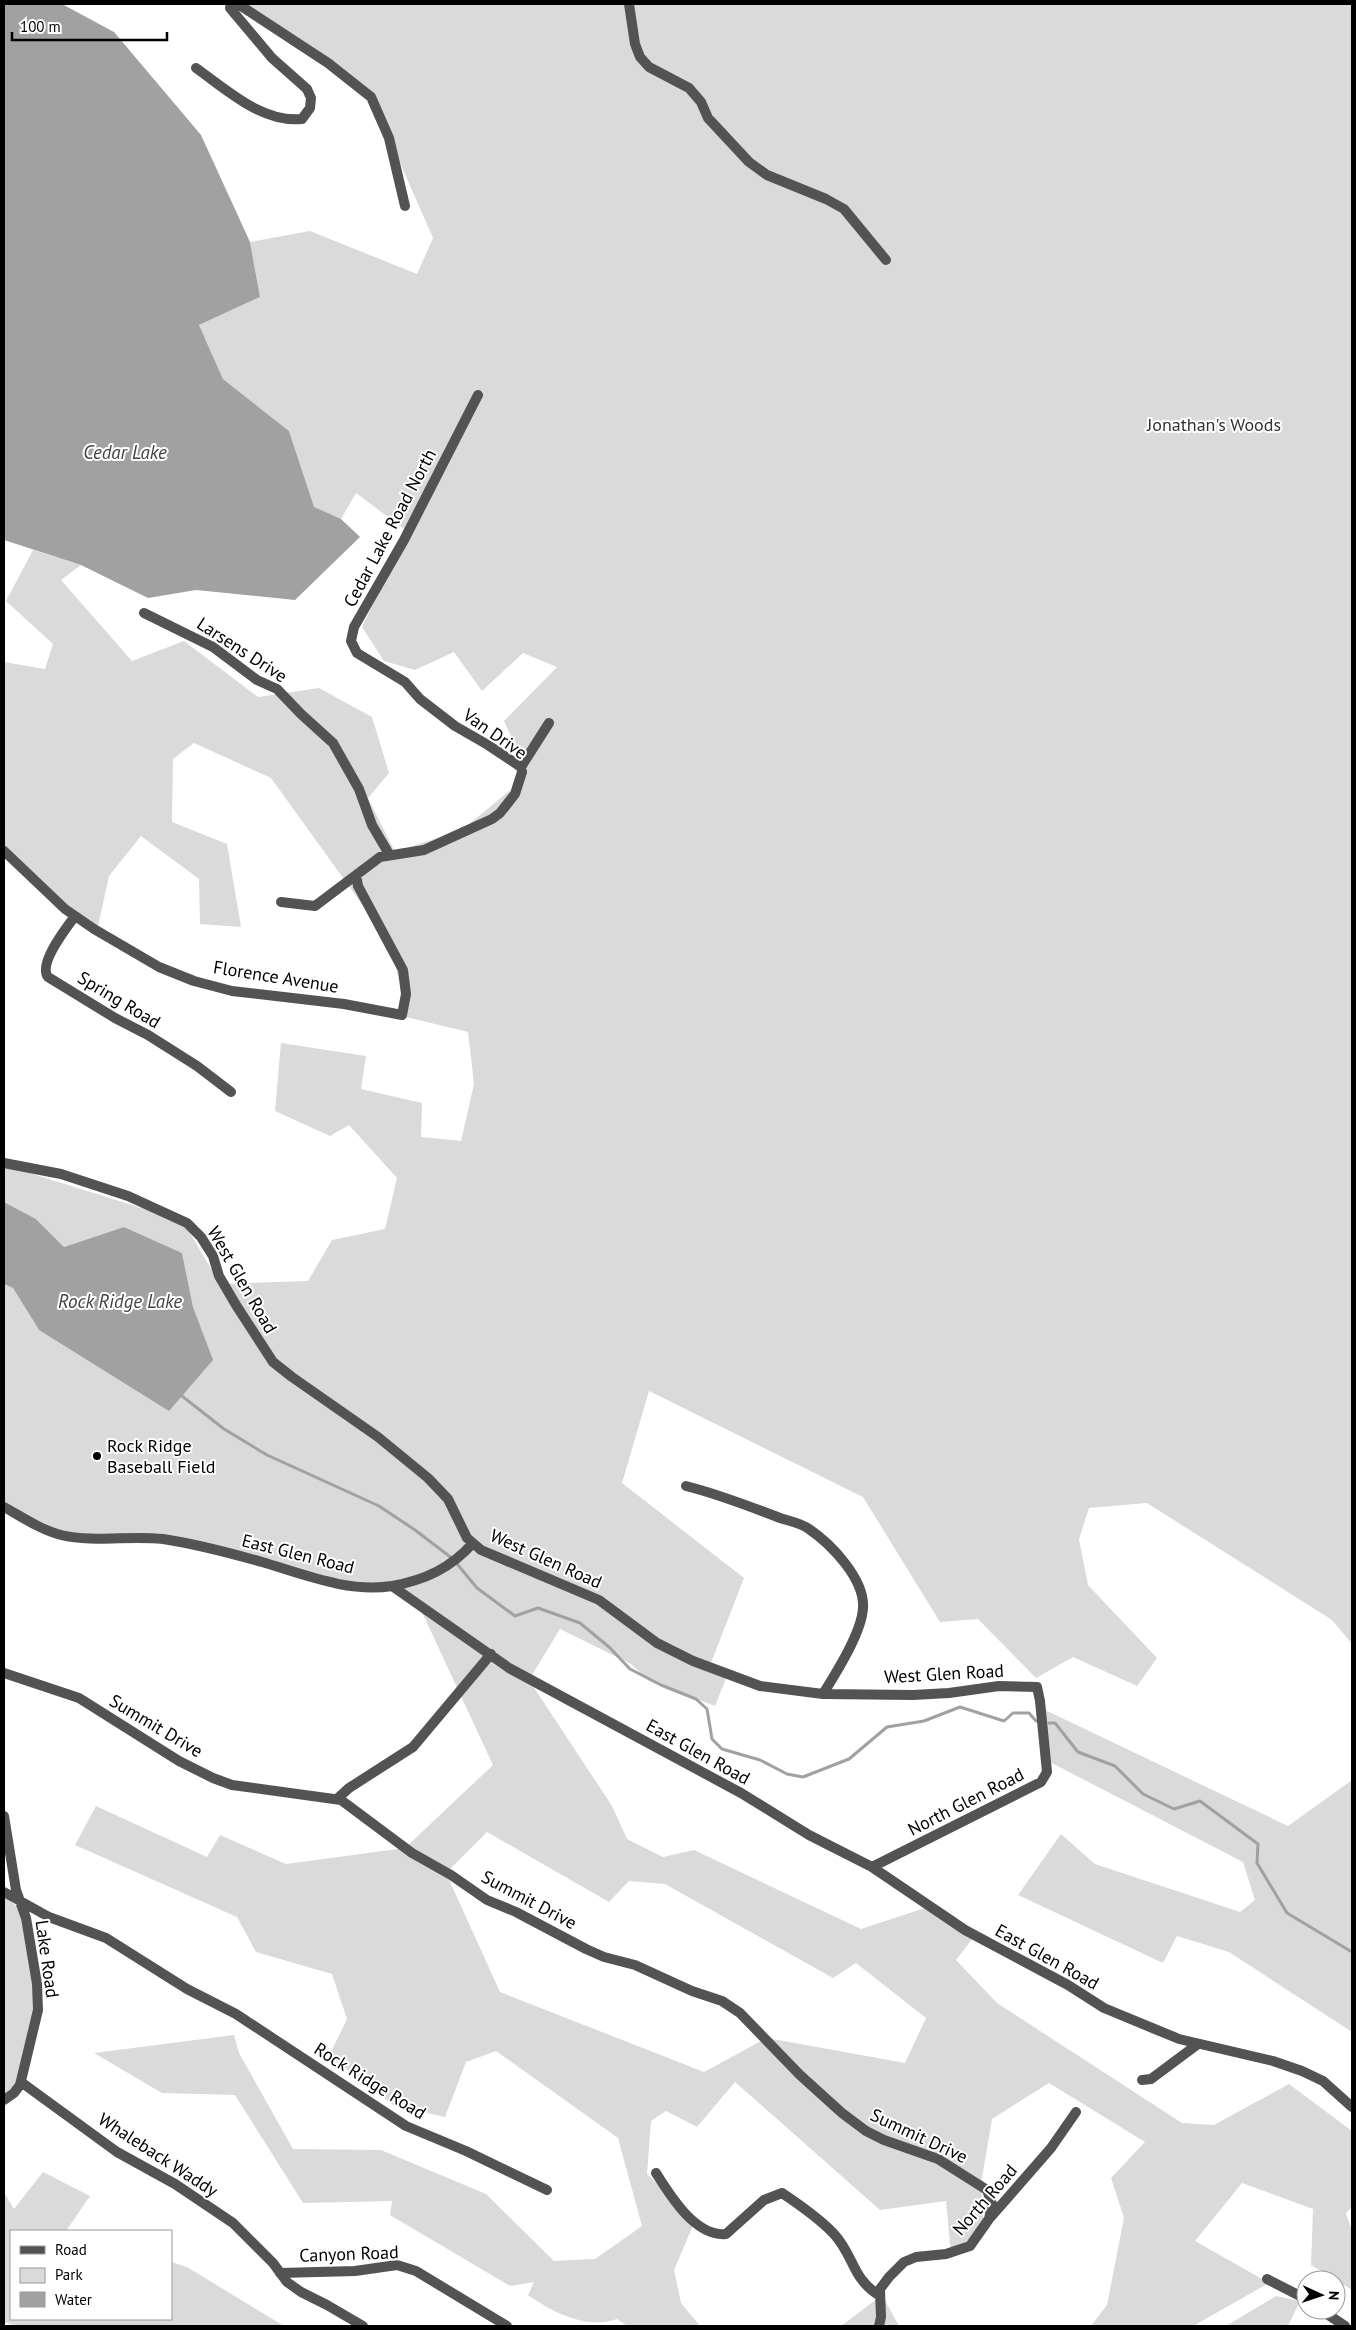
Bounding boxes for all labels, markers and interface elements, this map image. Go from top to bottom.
scale bar [12,10,168,42]
text: 100 m [20,17,61,36]
park label: Jonathan's Woods [1146,413,1281,436]
water label: Cedar Lake [83,440,167,464]
street label: Cedar Lake Road North [338,445,441,611]
street label: Larsens Drive [193,612,292,687]
street label: Van Drive [458,703,532,764]
street label: Florence Avenue [212,955,340,998]
street label: Spring Road [74,966,165,1033]
street label: West Glen Road [202,1222,282,1337]
water label: Rock Ridge Lake [58,1289,182,1313]
place label: Rock Ridge Baseball Field [107,1434,215,1478]
marker: Rock Ridge Baseball Field [91,1450,103,1462]
street label: West Glen Road [487,1524,606,1593]
street label: East Glen Road [239,1528,357,1579]
street label: West Glen Road [883,1659,1004,1688]
street label: Summit Drive [106,1689,207,1762]
street label: East Glen Road [642,1714,754,1790]
street label: North Glen Road [904,1762,1028,1841]
street label: Summit Drive [478,1865,581,1934]
street label: Lake Road [31,1919,64,1999]
street label: East Glen Road [991,1919,1103,1995]
street label: Rock Ridge Road [310,2037,430,2124]
street label: Summit Drive [867,2103,971,2168]
street label: Whaleback Waddy [94,2107,223,2202]
street label: North Road [947,2159,1022,2240]
legend [10,2230,172,2320]
text: Road [55,2240,87,2259]
street label: Canyon Road [299,2240,399,2267]
text: Park [55,2265,83,2284]
north arrow [1296,2270,1346,2320]
text: Water [55,2290,92,2309]
text: N [1325,2291,1343,2301]

